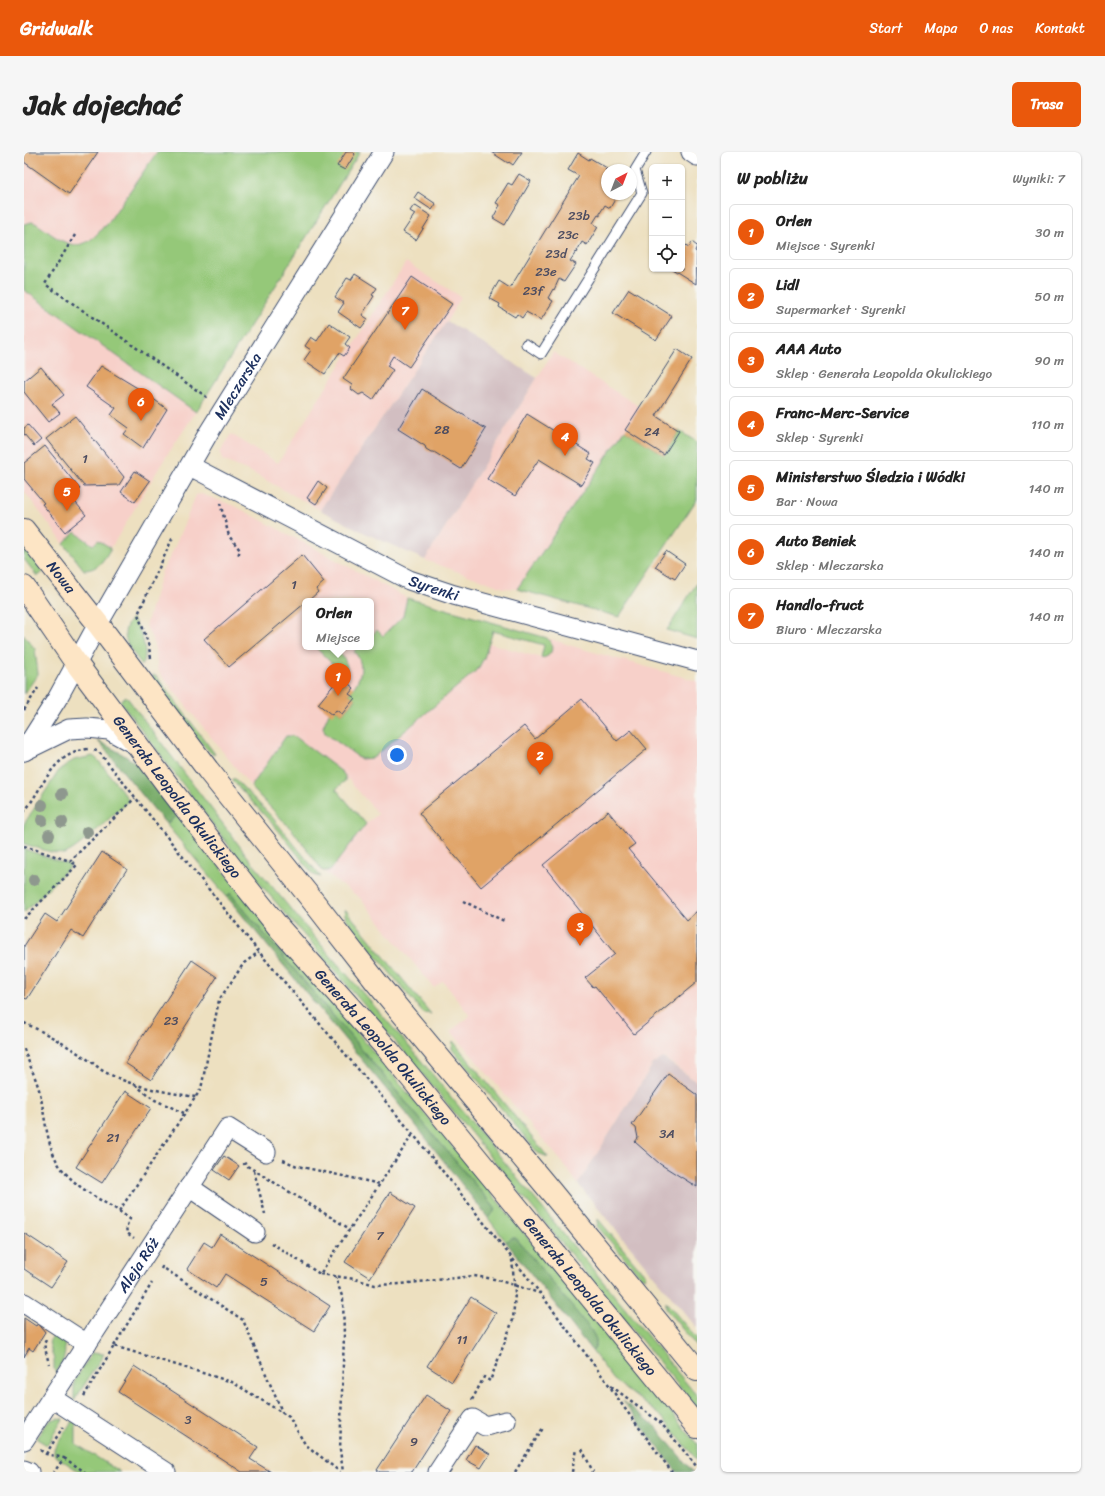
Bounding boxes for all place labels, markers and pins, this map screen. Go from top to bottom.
pin: 7 [392,297,418,330]
pin: 6 [128,388,154,421]
pin: 4 [552,423,578,456]
pin: 5 [54,478,80,511]
pin: 1 [325,663,351,696]
pin: 2 [527,742,553,775]
pin: 3 [567,913,593,946]

